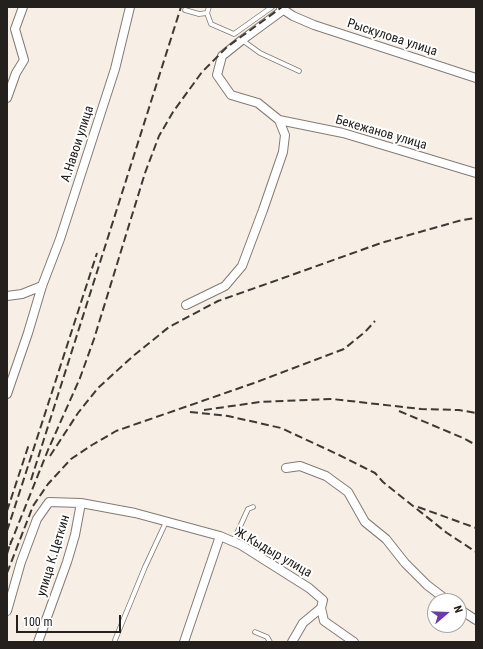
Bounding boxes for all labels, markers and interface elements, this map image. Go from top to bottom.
street label: Рыскулова улица [345,16,439,60]
street label: А.Навои улица [58,104,98,184]
street label: Бекежанов улица [333,112,429,154]
street label: улица К.Цеткин [34,513,74,599]
street label: Ж.Кыдыр улица [232,525,314,581]
north arrow [427,593,467,633]
text: N [451,604,465,615]
scale bar [18,607,123,633]
text: 100 m [23,615,53,629]

